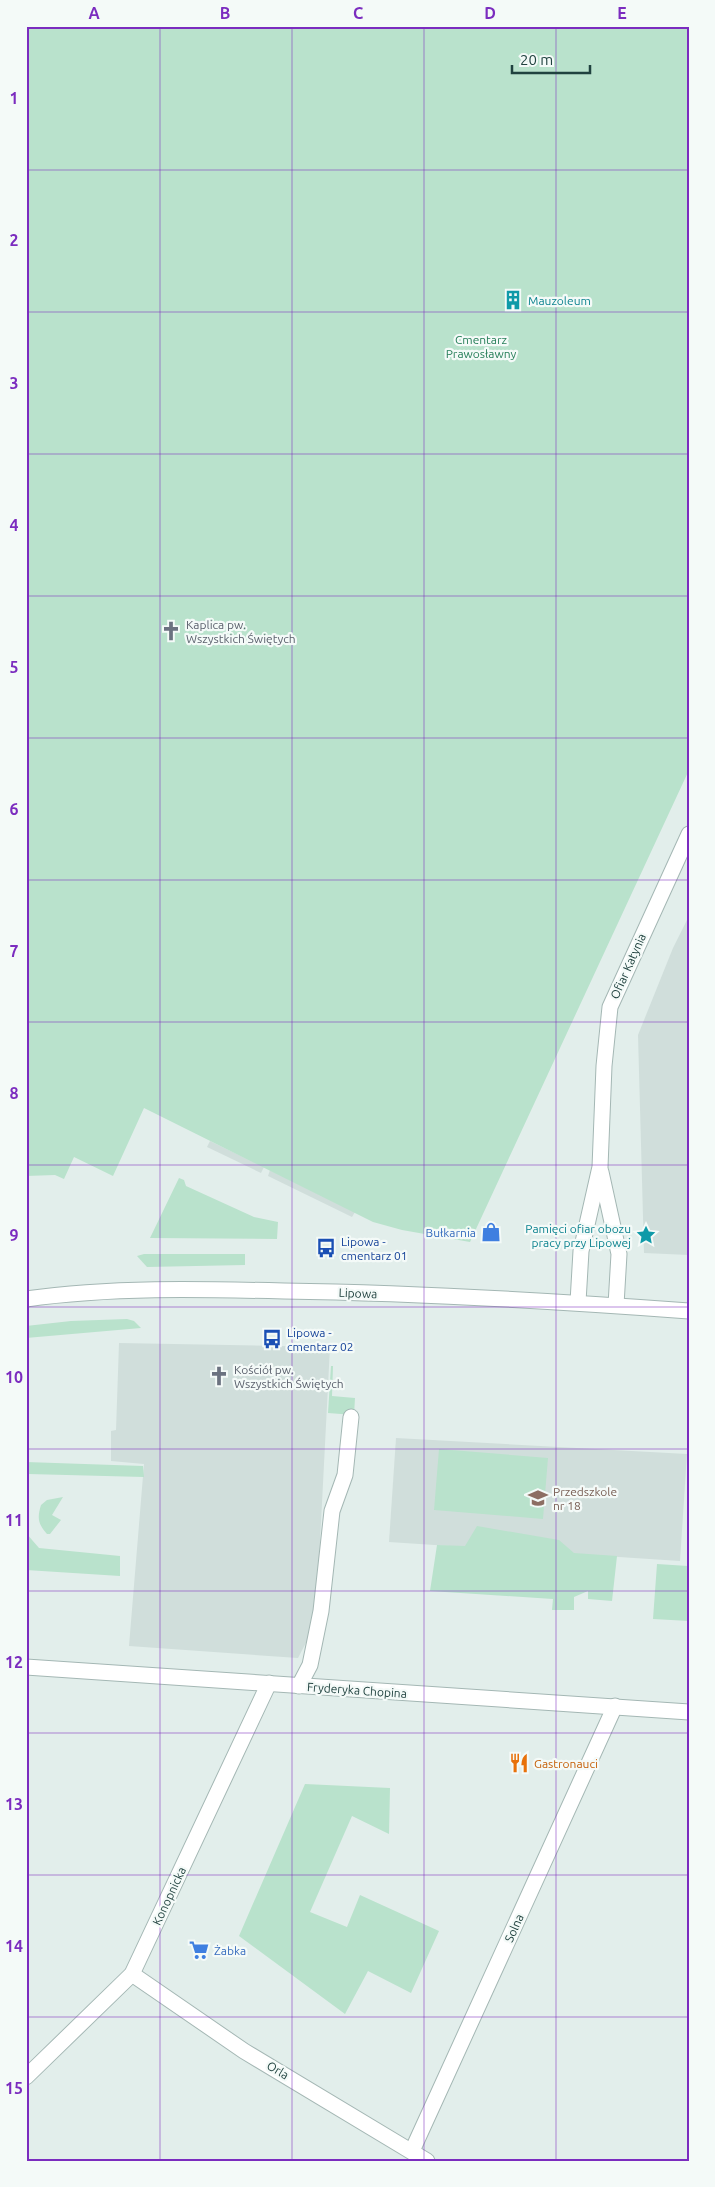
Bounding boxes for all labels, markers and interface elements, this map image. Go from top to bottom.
text: A [88,4,100,22]
text: B [220,4,230,22]
text: C [353,4,363,22]
text: D [484,4,496,22]
text: E [617,4,627,22]
scale bar [512,42,590,74]
text: 20 m [520,51,553,68]
text: 1 [9,89,19,107]
text: 2 [9,231,19,249]
building icon: Mauzoleum [502,289,524,311]
place label: Mauzoleum [528,294,591,307]
park label: Cmentarz Prawosławny [446,333,517,360]
text: 3 [9,374,19,392]
text: 4 [9,516,19,534]
place label: Kaplica pw. Wszystkich Świętych [186,618,296,645]
church icon: Kaplica pw. Wszystkich Świętych [160,620,182,642]
text: 5 [9,658,19,676]
text: 6 [9,800,19,818]
street label: Ofiar Katynia [608,931,648,1001]
text: 7 [9,942,19,960]
text: 8 [9,1084,19,1102]
shop icon: Bułkarnia [480,1221,502,1243]
place label: Pamięci ofiar obozu pracy przy Lipowej [525,1222,631,1249]
place icon: Pamięci ofiar obozu pracy przy Lipowej [635,1224,657,1246]
text: 9 [9,1226,19,1244]
place label: Bułkarnia [426,1226,476,1239]
place label: Lipowa - cmentarz 01 [341,1235,408,1262]
bus stop icon: Lipowa - cmentarz 01 [315,1237,337,1259]
street label: Lipowa [339,1286,377,1300]
place label: Lipowa - cmentarz 02 [287,1326,354,1353]
bus stop icon: Lipowa - cmentarz 02 [261,1328,283,1350]
place label: Kościół pw. Wszystkich Świętych [234,1363,344,1390]
church icon: Kościół pw. Wszystkich Świętych [208,1365,230,1387]
text: 10 [5,1368,23,1386]
place label: Przedszkole nr 18 [553,1485,617,1512]
school or university icon: Przedszkole nr 18 [527,1487,549,1509]
text: 11 [5,1511,23,1529]
text: 12 [5,1653,23,1671]
street label: Fryderyka Chopina [307,1680,407,1700]
restaurant icon: Gastronauci [508,1752,530,1774]
place label: Gastronauci [534,1757,598,1770]
text: 13 [5,1795,23,1813]
street label: Konopnicka [150,1865,188,1927]
street label: Solna [502,1912,526,1944]
text: 14 [5,1937,23,1955]
supermarket icon: Żabka [188,1939,210,1961]
place label: Żabka [214,1944,246,1957]
street label: Orla [265,2058,291,2082]
text: 15 [5,2079,23,2097]

